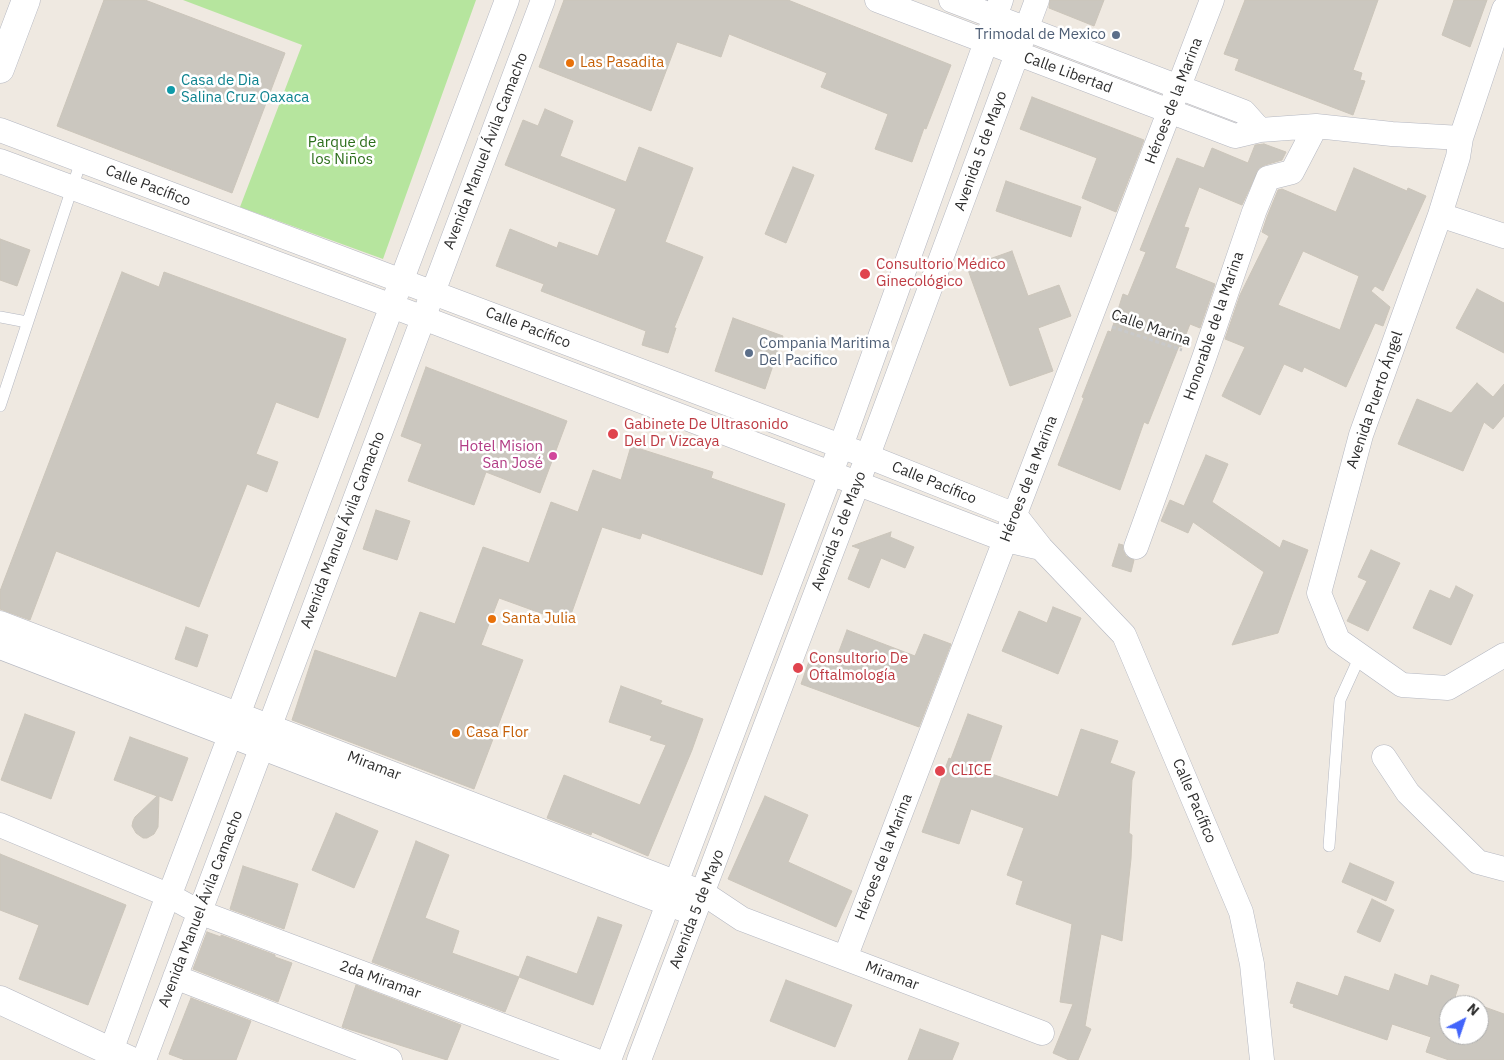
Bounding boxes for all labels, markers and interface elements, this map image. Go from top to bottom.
place label: Trimodal de Mexico [975,26,1106,44]
marker: Trimodal de Mexico [1110,29,1122,41]
street label: Héroes de la Marina [1142,35,1206,167]
street label: Calle Libertad [1021,49,1115,97]
street label: Avenida Manuel Ávila Camacho [440,50,532,252]
place label: Las Pasadita [580,54,664,72]
marker: Las Pasadita [564,57,576,69]
place label: Casa de Dia Salina Cruz Oaxaca [181,72,309,107]
marker: Casa de Dia Salina Cruz Oaxaca [165,84,177,96]
street label: Avenida 5 de Mayo [951,89,1011,213]
park label: Parque de los Niños [308,134,376,169]
street label: Calle Pacífico [103,162,193,210]
street label: Honorable de la Marina [1180,249,1248,403]
place label: Consultorio Médico Ginecológico [876,256,1006,291]
marker: Consultorio Médico Ginecológico [858,267,872,281]
street label: Calle Pacífico [483,304,573,352]
street label: Calle Marina [1109,306,1193,350]
street label: Avenida Puerto Ángel [1343,329,1407,471]
place label: Compania Maritima Del Pacifico [759,335,890,370]
marker: Compania Maritima Del Pacifico [743,347,755,359]
street label: Héroes de la Marina [997,413,1061,545]
place label: Gabinete De Ultrasonido Del Dr Vizcaya [624,416,788,451]
marker: Gabinete De Ultrasonido Del Dr Vizcaya [606,427,620,441]
street label: Avenida Manuel Ávila Camacho [297,429,389,631]
place label: Hotel Mision San José [459,438,543,473]
marker: Hotel Mision San José [547,450,559,462]
street label: Calle Pacífico [889,458,979,508]
street label: Avenida 5 de Mayo [808,469,870,593]
place label: Santa Julia [502,610,576,628]
marker: Santa Julia [486,613,498,625]
place label: Consultorio De Oftalmología [809,650,908,685]
marker: Consultorio De Oftalmología [791,661,805,675]
place label: Casa Flor [466,724,529,742]
marker: Casa Flor [450,727,462,739]
street label: Miramar [345,748,403,784]
street label: Calle Pacífico [1168,756,1220,846]
place label: CLICE [951,762,992,780]
marker: CLICE [933,764,947,778]
street label: Héroes de la Marina [852,791,916,923]
street label: Avenida Manuel Ávila Camacho [155,808,247,1010]
street label: Avenida 5 de Mayo [666,847,728,971]
street label: 2da Miramar [337,957,423,1003]
street label: Miramar [863,958,921,994]
north arrow [1439,995,1489,1045]
text: N [1463,999,1483,1020]

